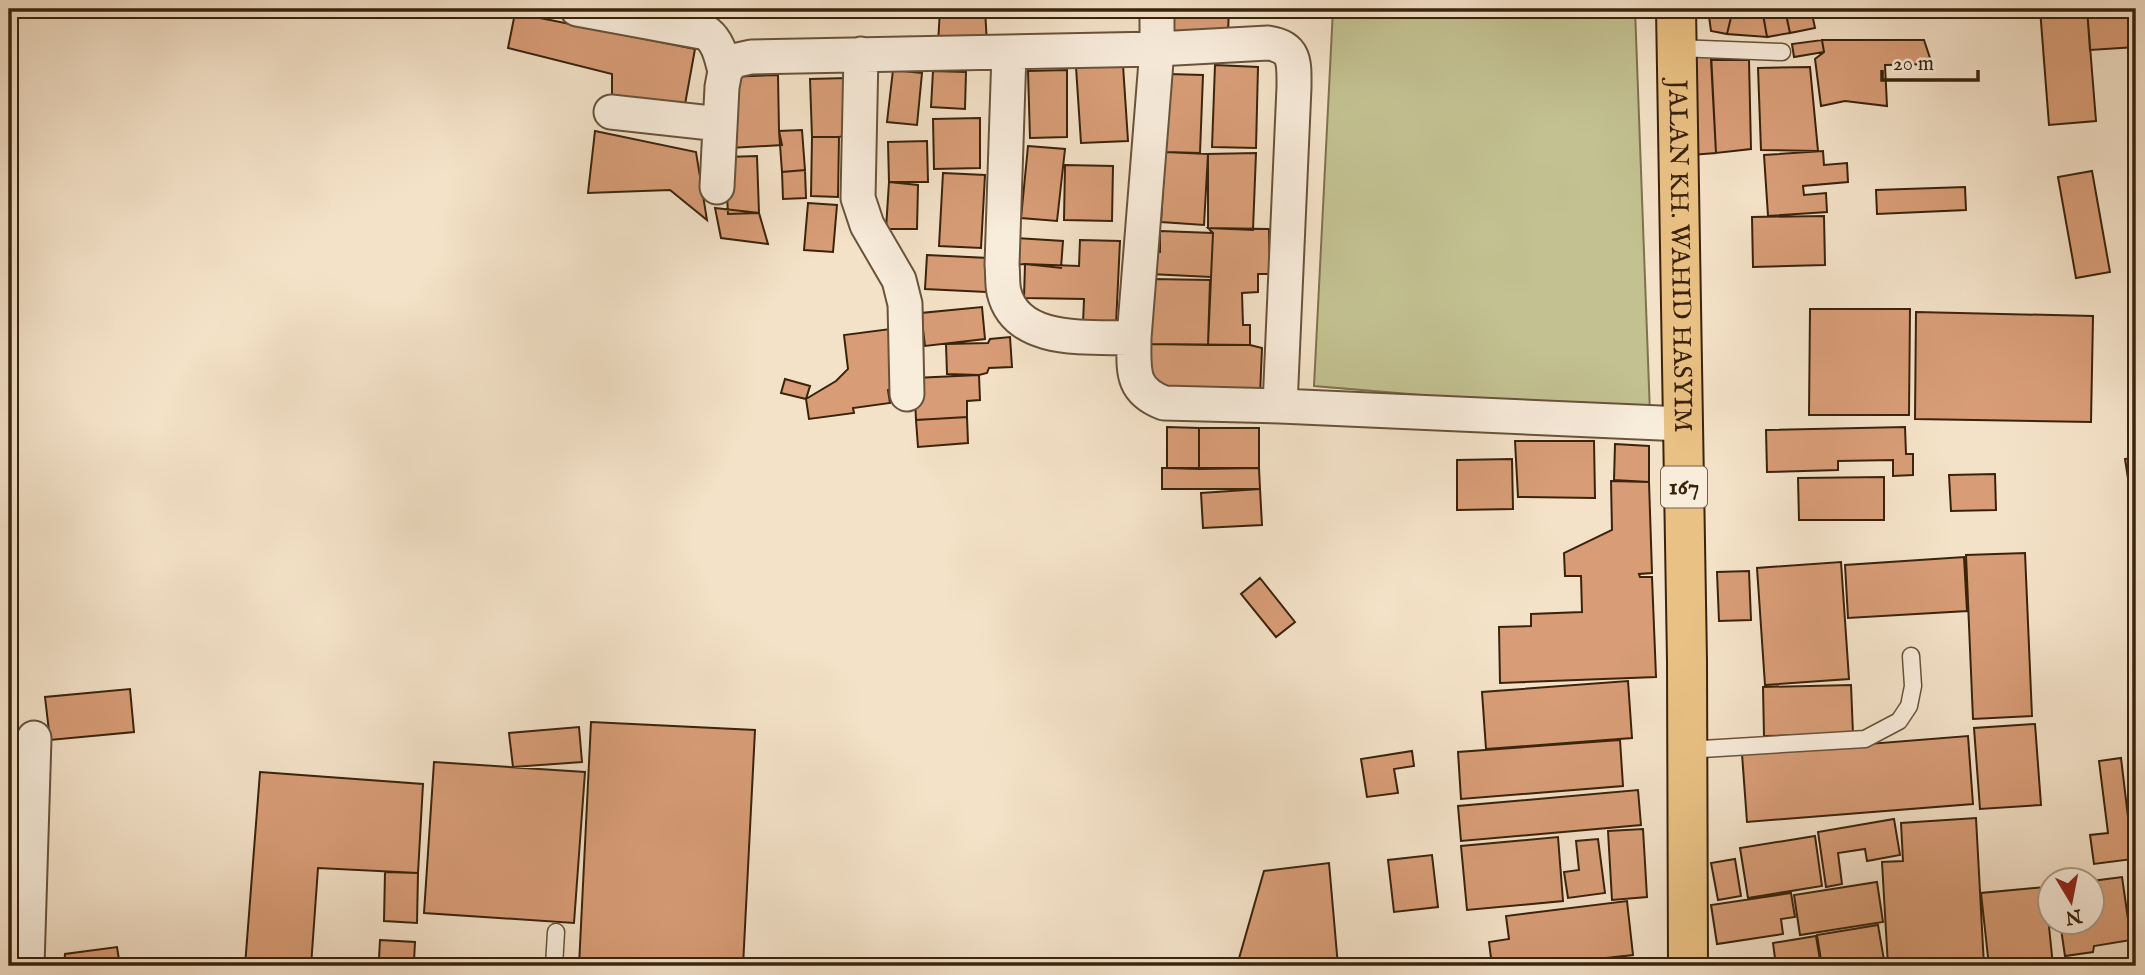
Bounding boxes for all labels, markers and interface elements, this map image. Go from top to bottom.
scale bar [1882,38,1979,82]
text: 20 m [1893,51,1934,78]
street label: JALAN KH. WAHID HASYIM [1661,76,1700,433]
road number: 167 [1661,466,1707,508]
north arrow [2036,866,2106,936]
text: N [2063,902,2085,929]

